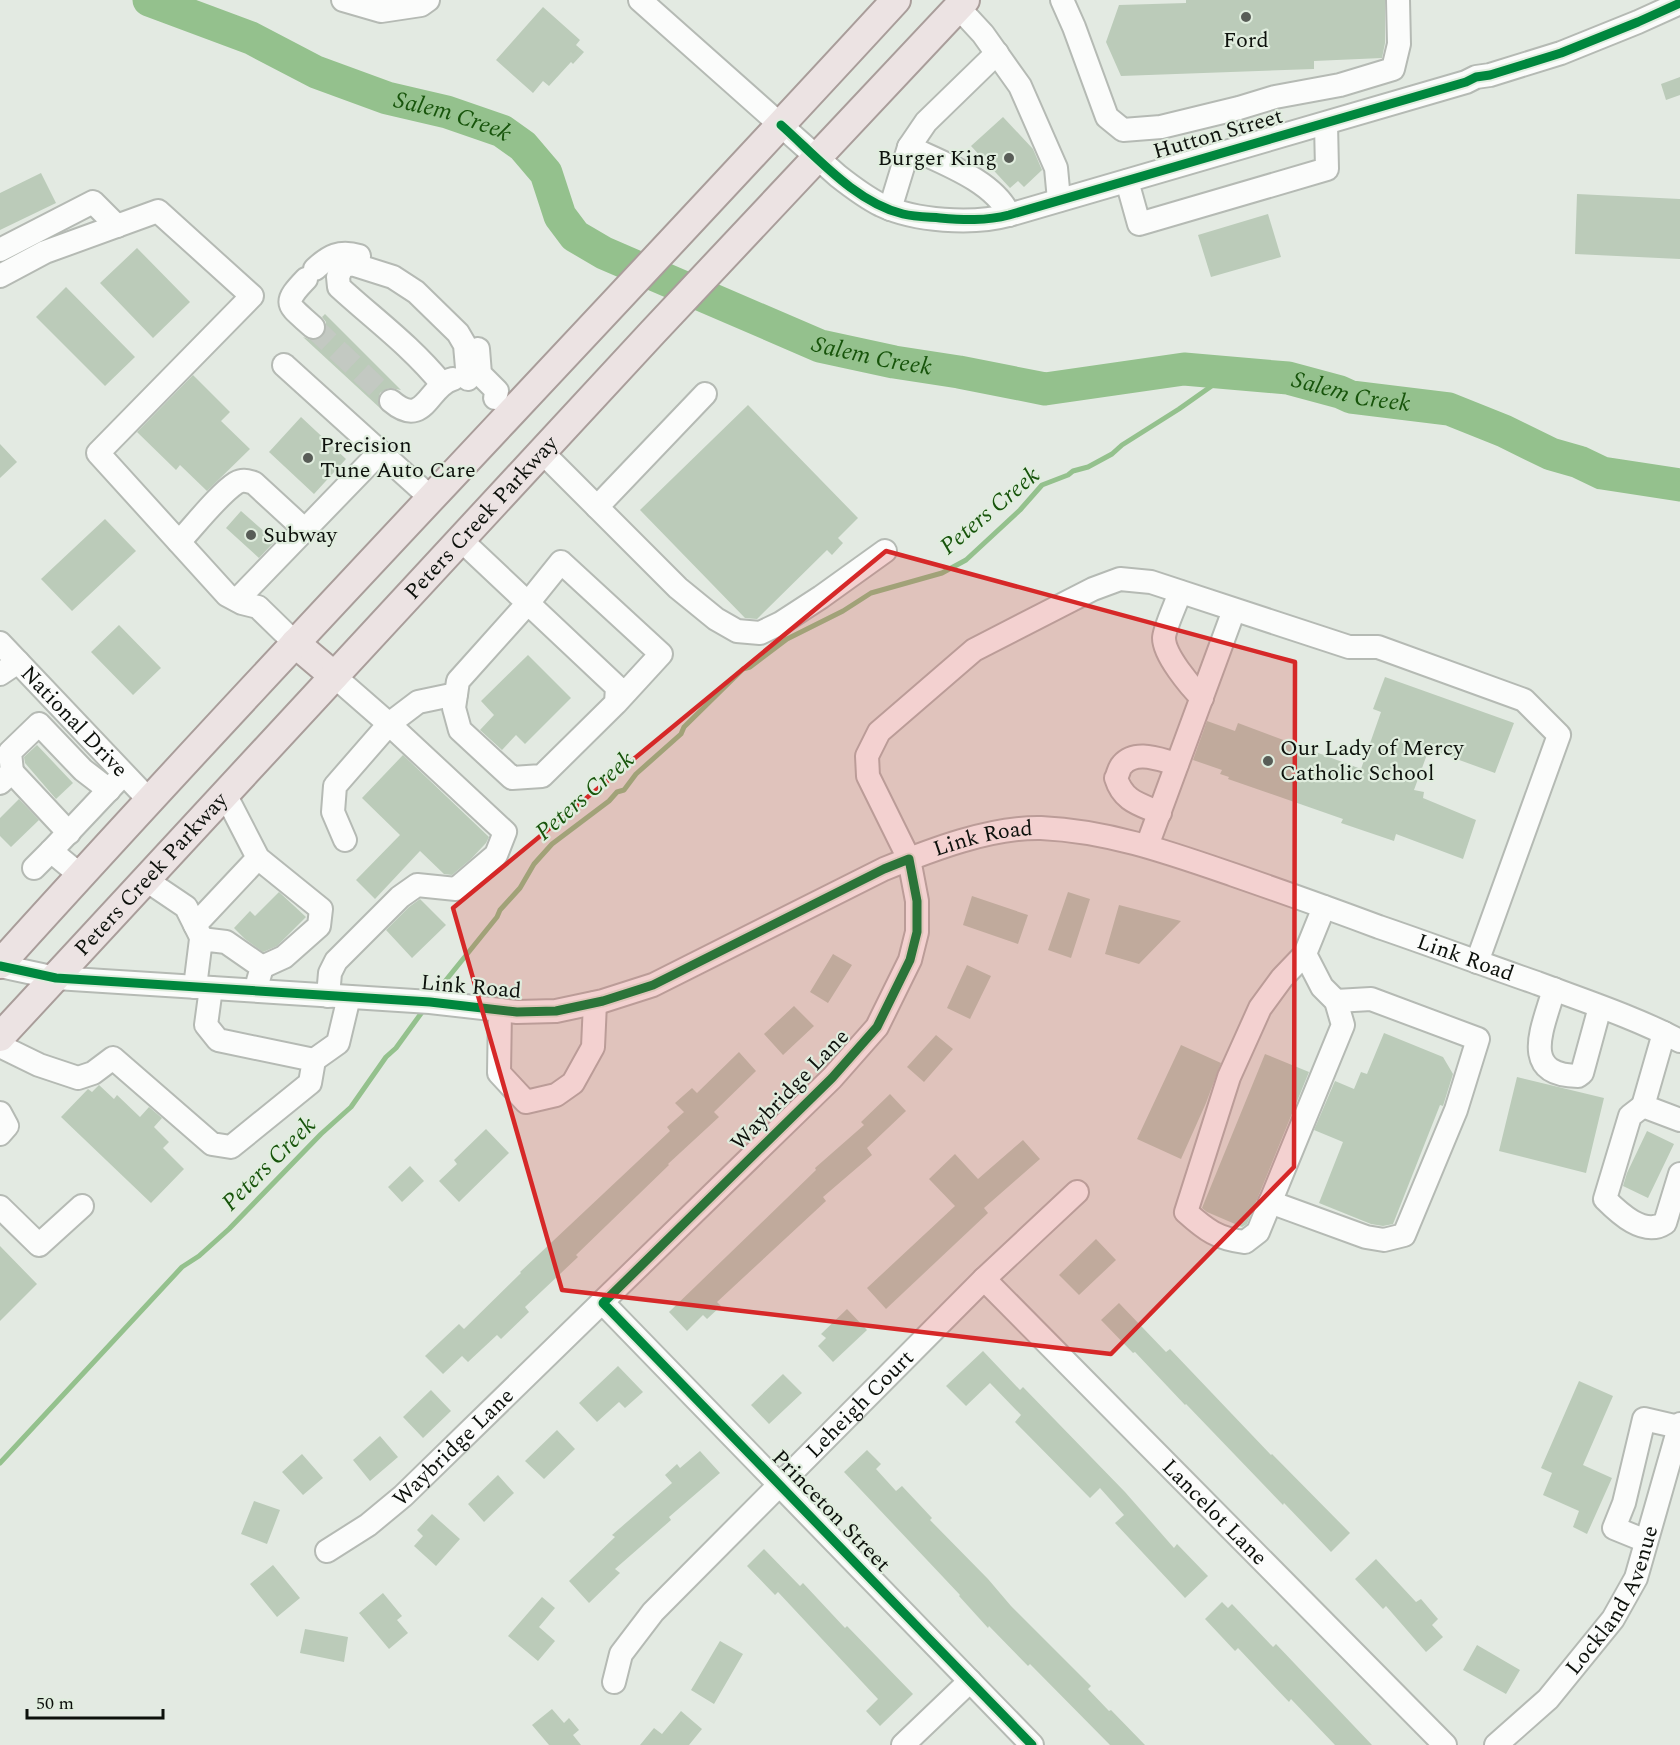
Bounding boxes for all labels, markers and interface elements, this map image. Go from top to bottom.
marker: Ford [1239,10,1253,24]
place label: Ford [1223,24,1269,57]
water label: Salem Creek [390,82,520,151]
street label: Hutton Street [1149,100,1287,168]
place label: Burger King [878,142,997,175]
marker: Burger King [1002,151,1016,165]
water label: Salem Creek [806,327,934,386]
water label: Salem Creek [1288,362,1413,422]
street label: Peters Creek Parkway [396,427,567,607]
place label: Precision Tune Auto Care [320,429,476,487]
marker: Precision Tune Auto Care [301,451,315,465]
water label: Peters Creek [932,458,1048,564]
place label: Subway [263,519,339,552]
marker: Subway [244,528,258,542]
street label: National Drive [13,658,136,785]
place label: Our Lady of Mercy Catholic School [1280,732,1465,790]
water label: Peters Creek [527,743,643,849]
marker: Our Lady of Mercy Catholic School [1261,754,1275,768]
street label: Peters Creek Parkway [66,784,236,964]
street label: Link Road [929,811,1034,865]
street label: Link Road [1412,925,1519,990]
street label: Link Road [419,966,523,1008]
street label: Waybridge Lane [723,1021,857,1159]
water label: Peters Creek [213,1108,325,1220]
street label: Leheigh Court [798,1342,922,1466]
street label: Waybridge Lane [385,1380,522,1514]
street label: Princeton Street [764,1442,898,1580]
street label: Lancelot Lane [1154,1451,1275,1573]
street label: Lockland Avenue [1557,1522,1667,1682]
scale bar [27,1682,164,1720]
text: 50 m [36,1690,74,1717]

